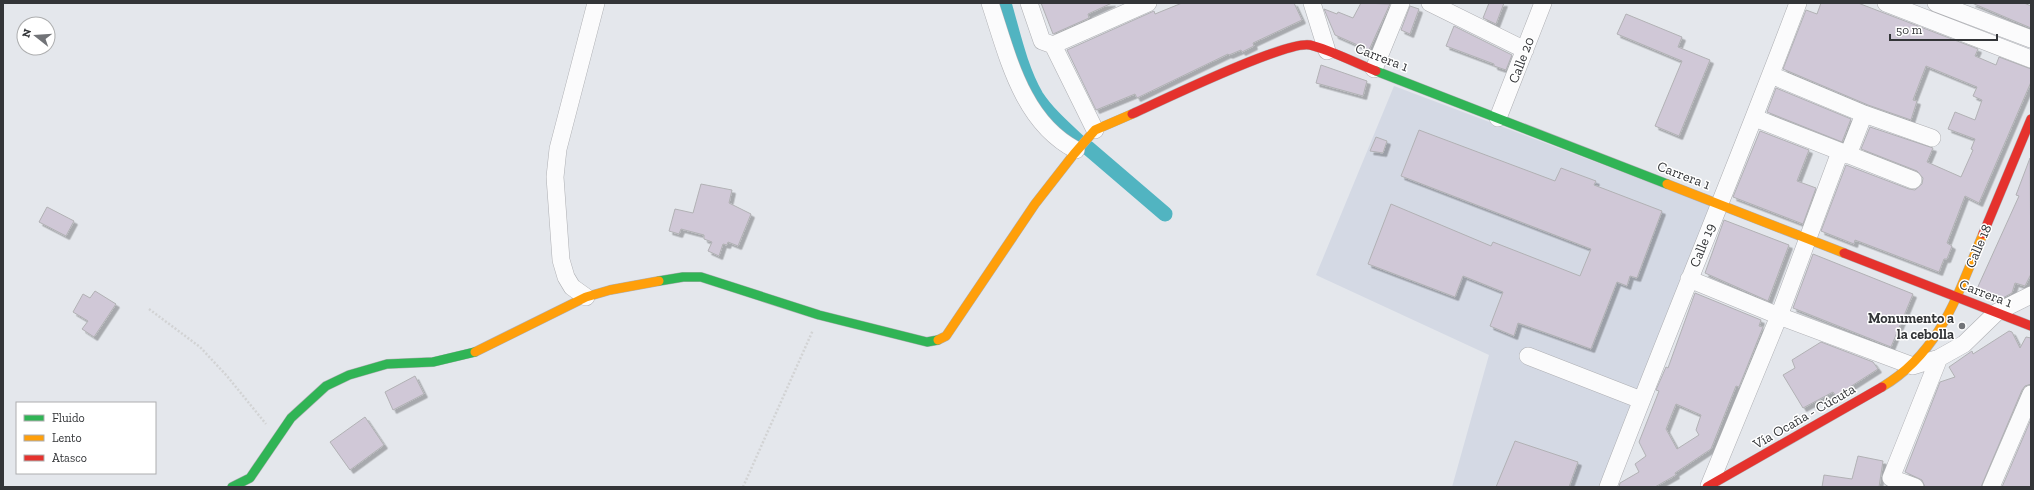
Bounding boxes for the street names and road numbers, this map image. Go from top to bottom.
street label: Calle 20 [1505,35,1538,86]
street label: Carrera 1 [1353,40,1411,76]
street label: Carrera 1 [1655,158,1713,194]
street label: Calle 19 [1686,221,1719,270]
street label: Calle 18 [1962,222,1995,271]
street label: Carrera 1 [1957,276,2015,312]
street label: Vía Ocaña - Cúcuta [1749,380,1859,453]

